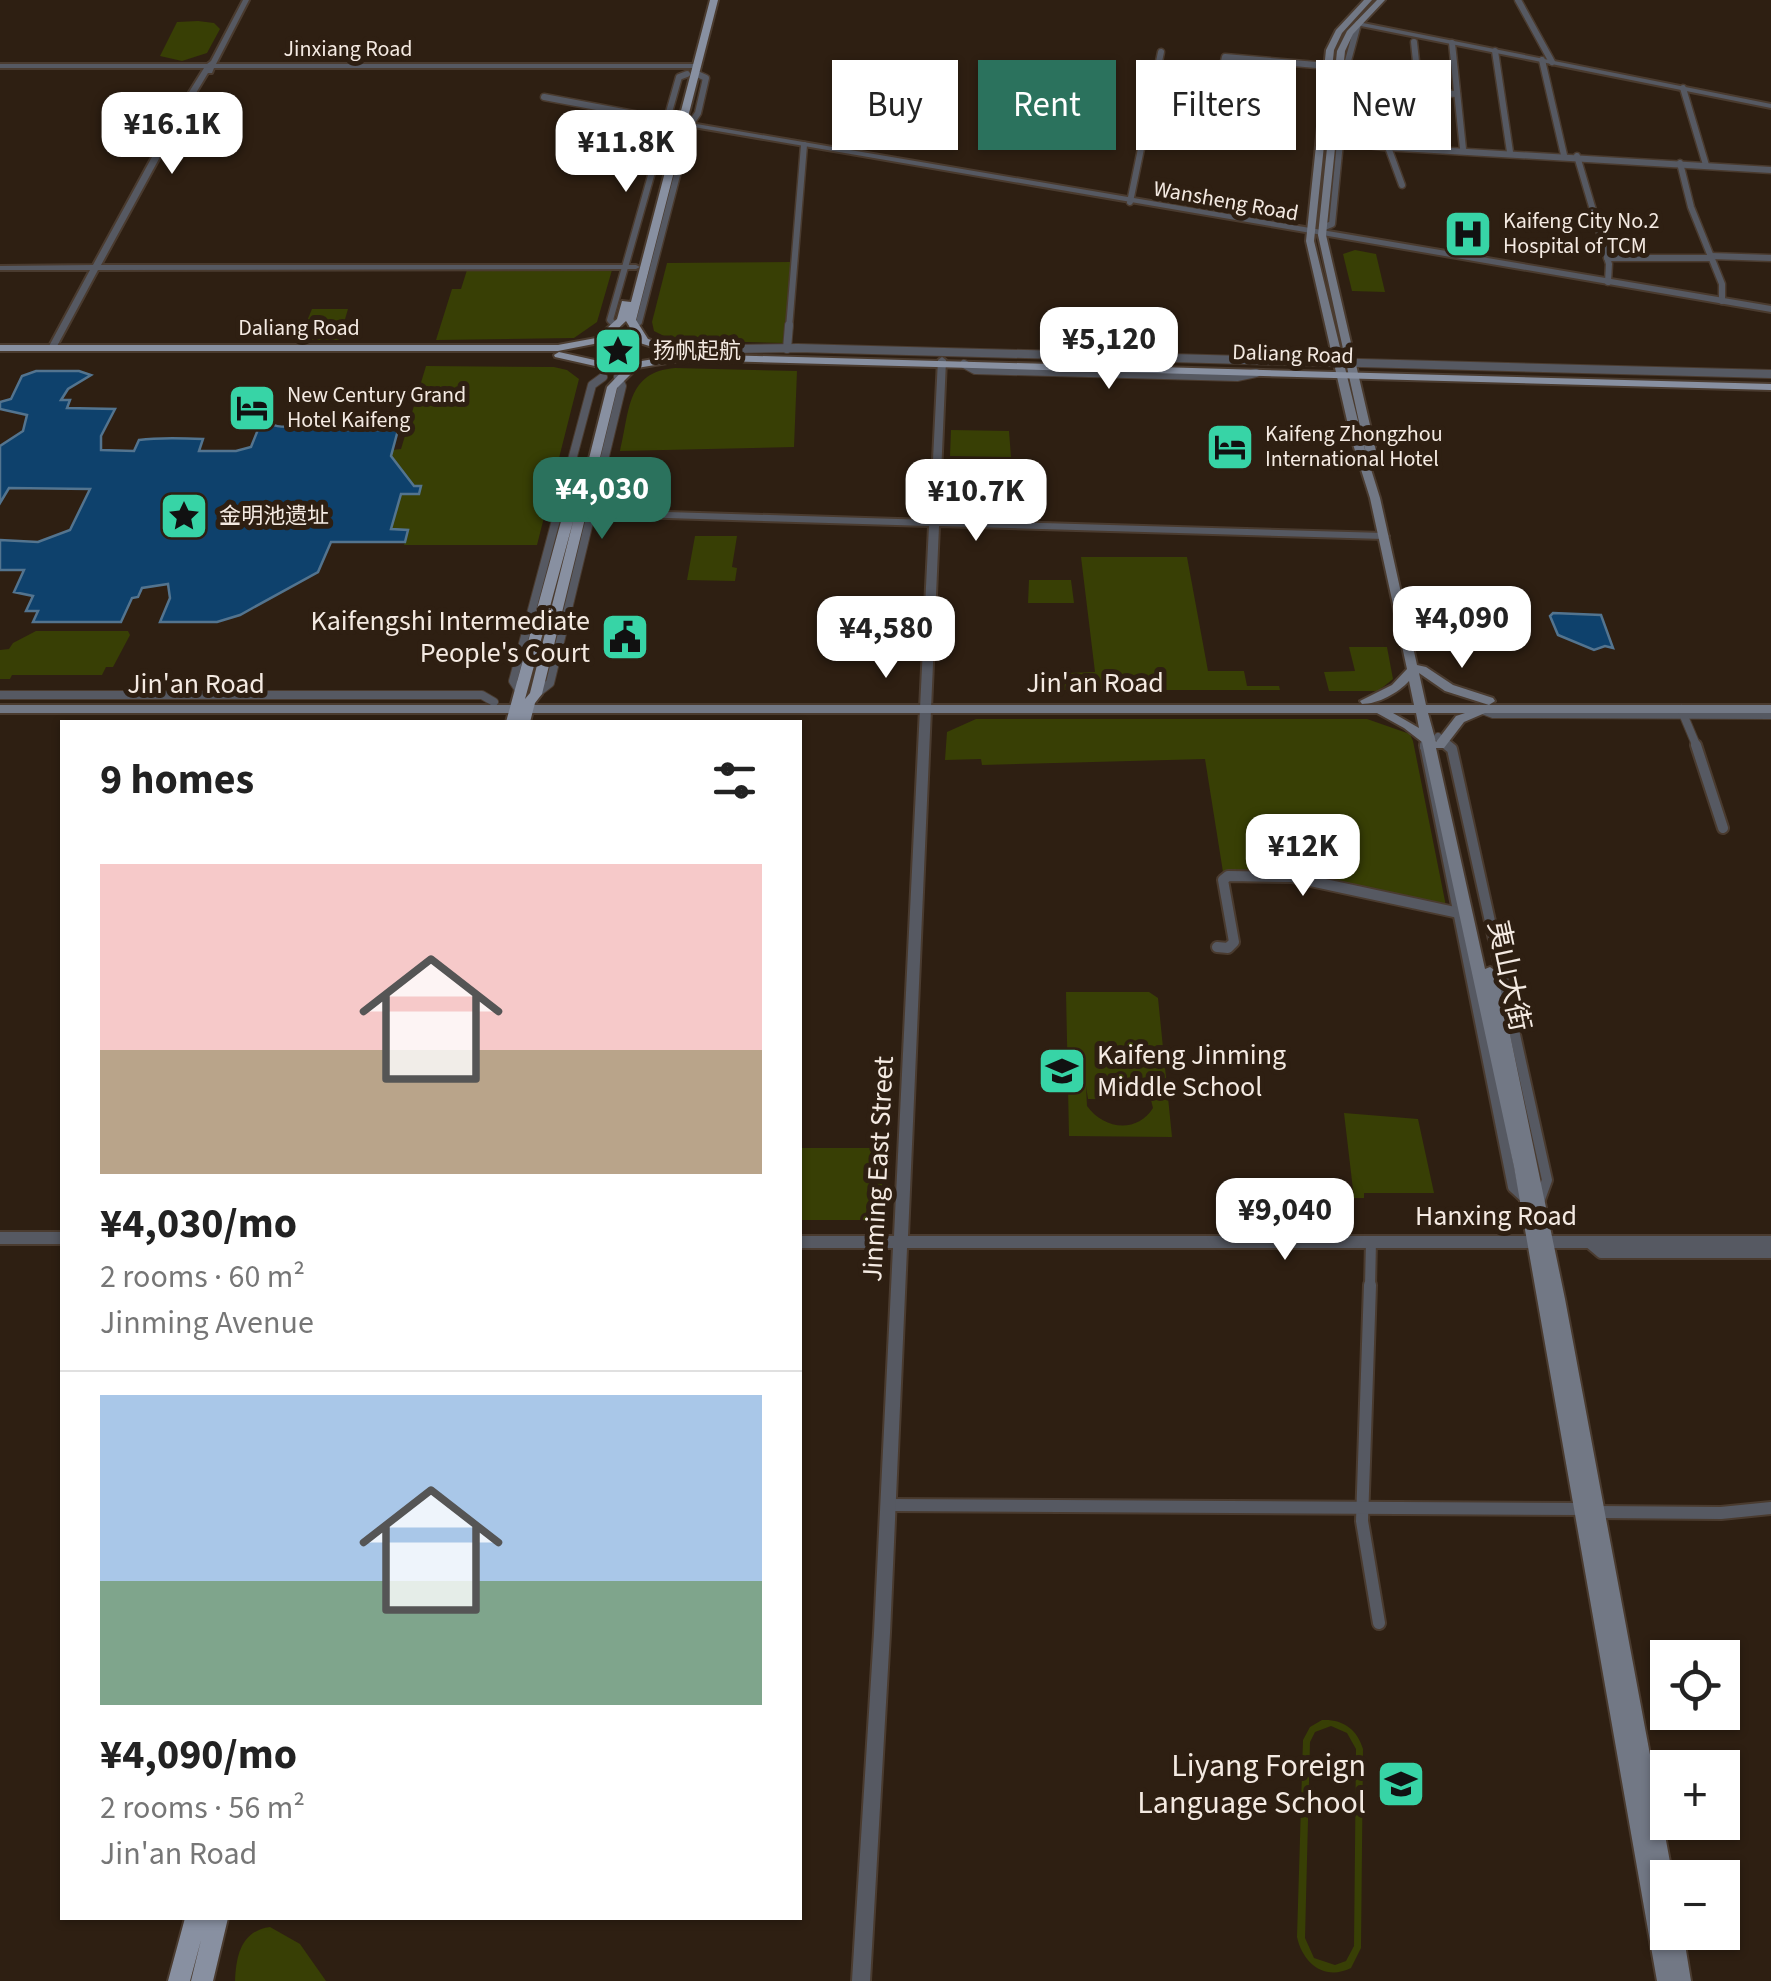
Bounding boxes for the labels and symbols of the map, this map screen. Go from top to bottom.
street label: Jinxiang Road [283,33,413,65]
pin: ¥16.1K [91,92,253,177]
pin: ¥11.8K [545,110,707,195]
street label: Wansheng Road [1151,172,1301,230]
place label: Kaifeng City No.2 Hospital of TCM [1503,205,1659,262]
hospital icon: Kaifeng City No.2 Hospital of TCM [1442,208,1494,260]
pin: ¥5,120 [1028,307,1190,392]
street label: Daliang Road [238,312,360,344]
place icon: 扬帆起航 [592,325,644,377]
place label: 扬帆起航 [653,335,741,367]
street label: Daliang Road [1232,336,1354,372]
place label: New Century Grand Hotel Kaifeng [287,379,466,436]
hotel icon: New Century Grand Hotel Kaifeng [226,382,278,434]
place label: Kaifeng Zhongzhou International Hotel [1265,418,1443,475]
hotel icon: Kaifeng Zhongzhou International Hotel [1204,421,1256,473]
pin: ¥4,030 [521,457,683,542]
pin: ¥10.7K [895,459,1057,544]
place icon: 金明池遗址 [158,490,210,542]
place label: 金明池遗址 [219,500,329,532]
pin: ¥4,090 [1381,586,1543,671]
pin: ¥4,580 [805,596,967,681]
place label: Kaifengshi Intermediate People's Court [311,601,591,673]
public building icon: Kaifengshi Intermediate People's Court [599,611,651,663]
street label: Jin'an Road [1026,663,1164,703]
street label: Jin'an Road [127,664,265,704]
pin: ¥12K [1244,814,1362,899]
street label: 夷山大街 [1478,917,1540,1035]
place label: Kaifeng Jinming Middle School [1097,1035,1286,1107]
school or university icon: Kaifeng Jinming Middle School [1036,1045,1088,1097]
street label: Jinming East Street [852,1055,904,1283]
pin: ¥9,040 [1204,1178,1366,1263]
street label: Hanxing Road [1415,1196,1577,1236]
place label: Liyang Foreign Language School [1137,1743,1366,1826]
school or university icon: Liyang Foreign Language School [1375,1758,1427,1810]

